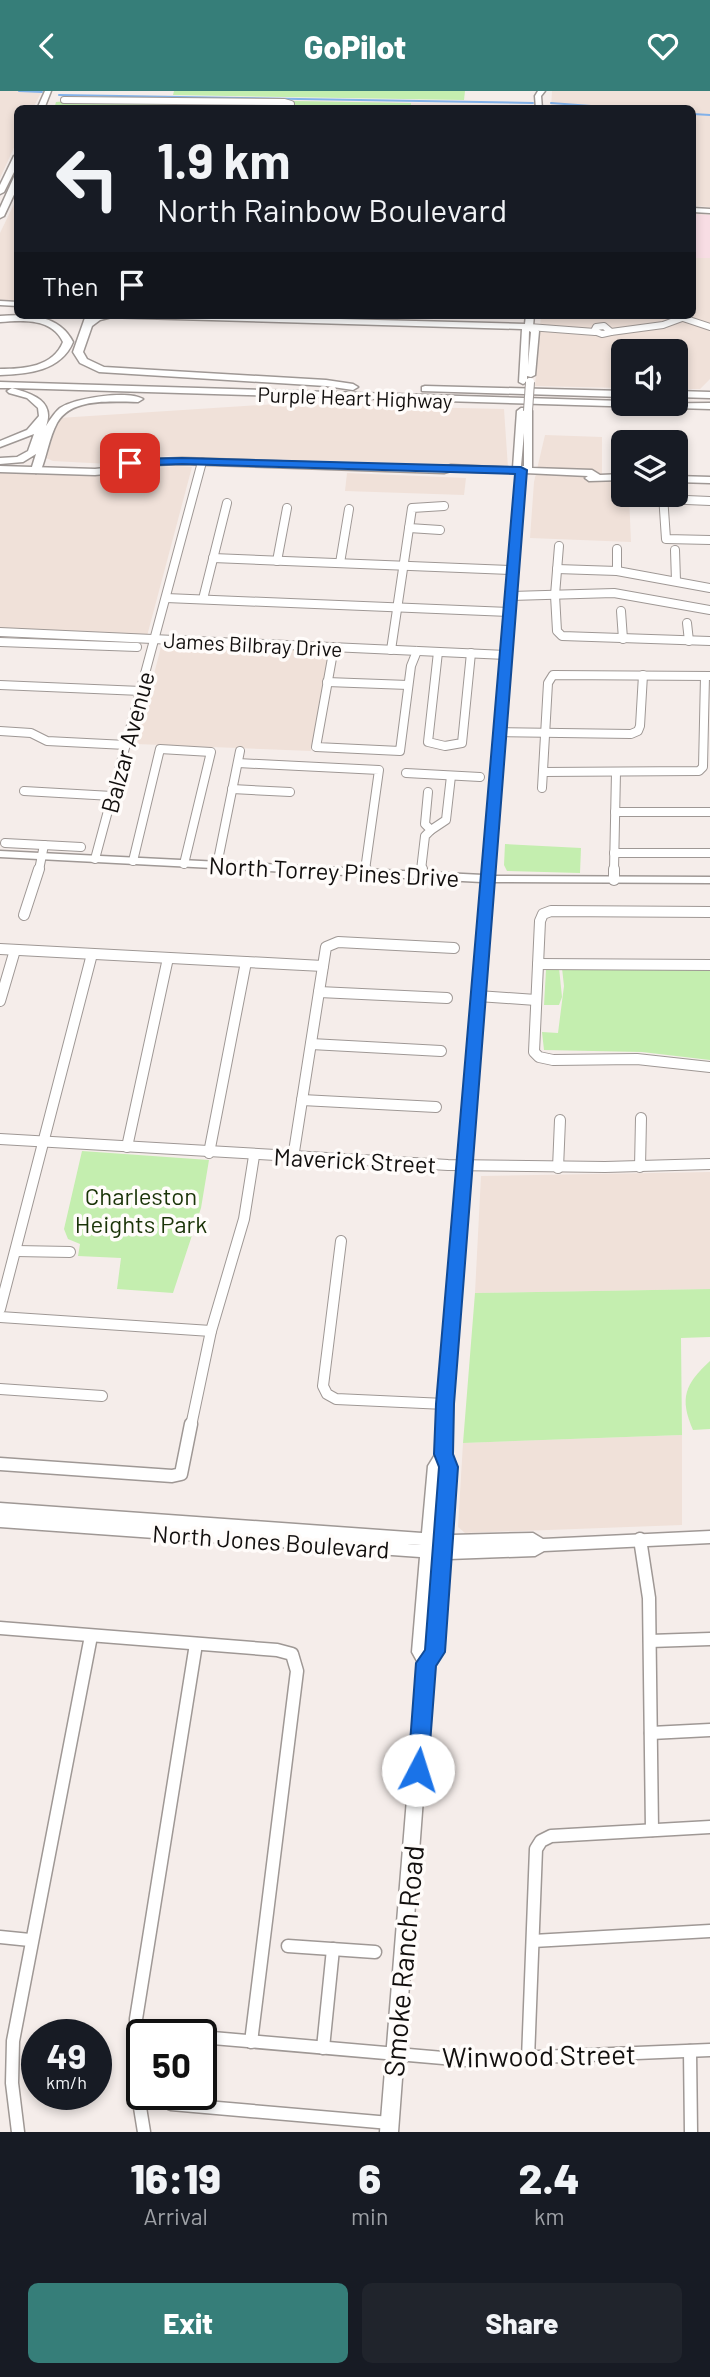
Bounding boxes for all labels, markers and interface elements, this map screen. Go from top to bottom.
icon: back [28,27,66,65]
text: GoPilot [304,27,406,65]
icon: heart [644,27,682,65]
text: 1.9 km [157,130,290,189]
icon: left [42,133,133,224]
text: North Rainbow Boulevard [157,190,507,228]
icon: arrive [113,266,151,304]
text: Then [42,270,99,301]
map controls [611,339,688,507]
button: sound [611,339,688,416]
street label: Purple Heart Highway [257,381,453,413]
button: layers [611,430,688,507]
pin [100,433,160,493]
icon: arrive [111,444,149,482]
street label: James Bilbray Drive [163,627,343,661]
street label: Balzar Avenue [94,668,160,816]
street label: North Torrey Pines Drive [208,850,460,892]
street label: Maverick Street [273,1141,437,1179]
park label: Charleston Heights Park [75,1181,207,1238]
street label: North Jones Boulevard [151,1518,391,1564]
position arrow [381,1733,455,1807]
street label: Smoke Ranch Road [376,1844,430,2078]
speed limit sign: 50 [126,2019,217,2110]
text: 49 [47,2034,86,2076]
street label: Winwood Street [442,2036,636,2074]
text: km/h [46,2071,87,2093]
text: 16:19 [130,2152,221,2202]
text: 6 [358,2152,381,2202]
text: 2.4 [519,2152,580,2202]
text: Arrival [143,2202,208,2230]
text: min [351,2202,388,2230]
text: km [534,2202,564,2230]
button: Exit [28,2283,348,2363]
button: Share [362,2283,682,2363]

